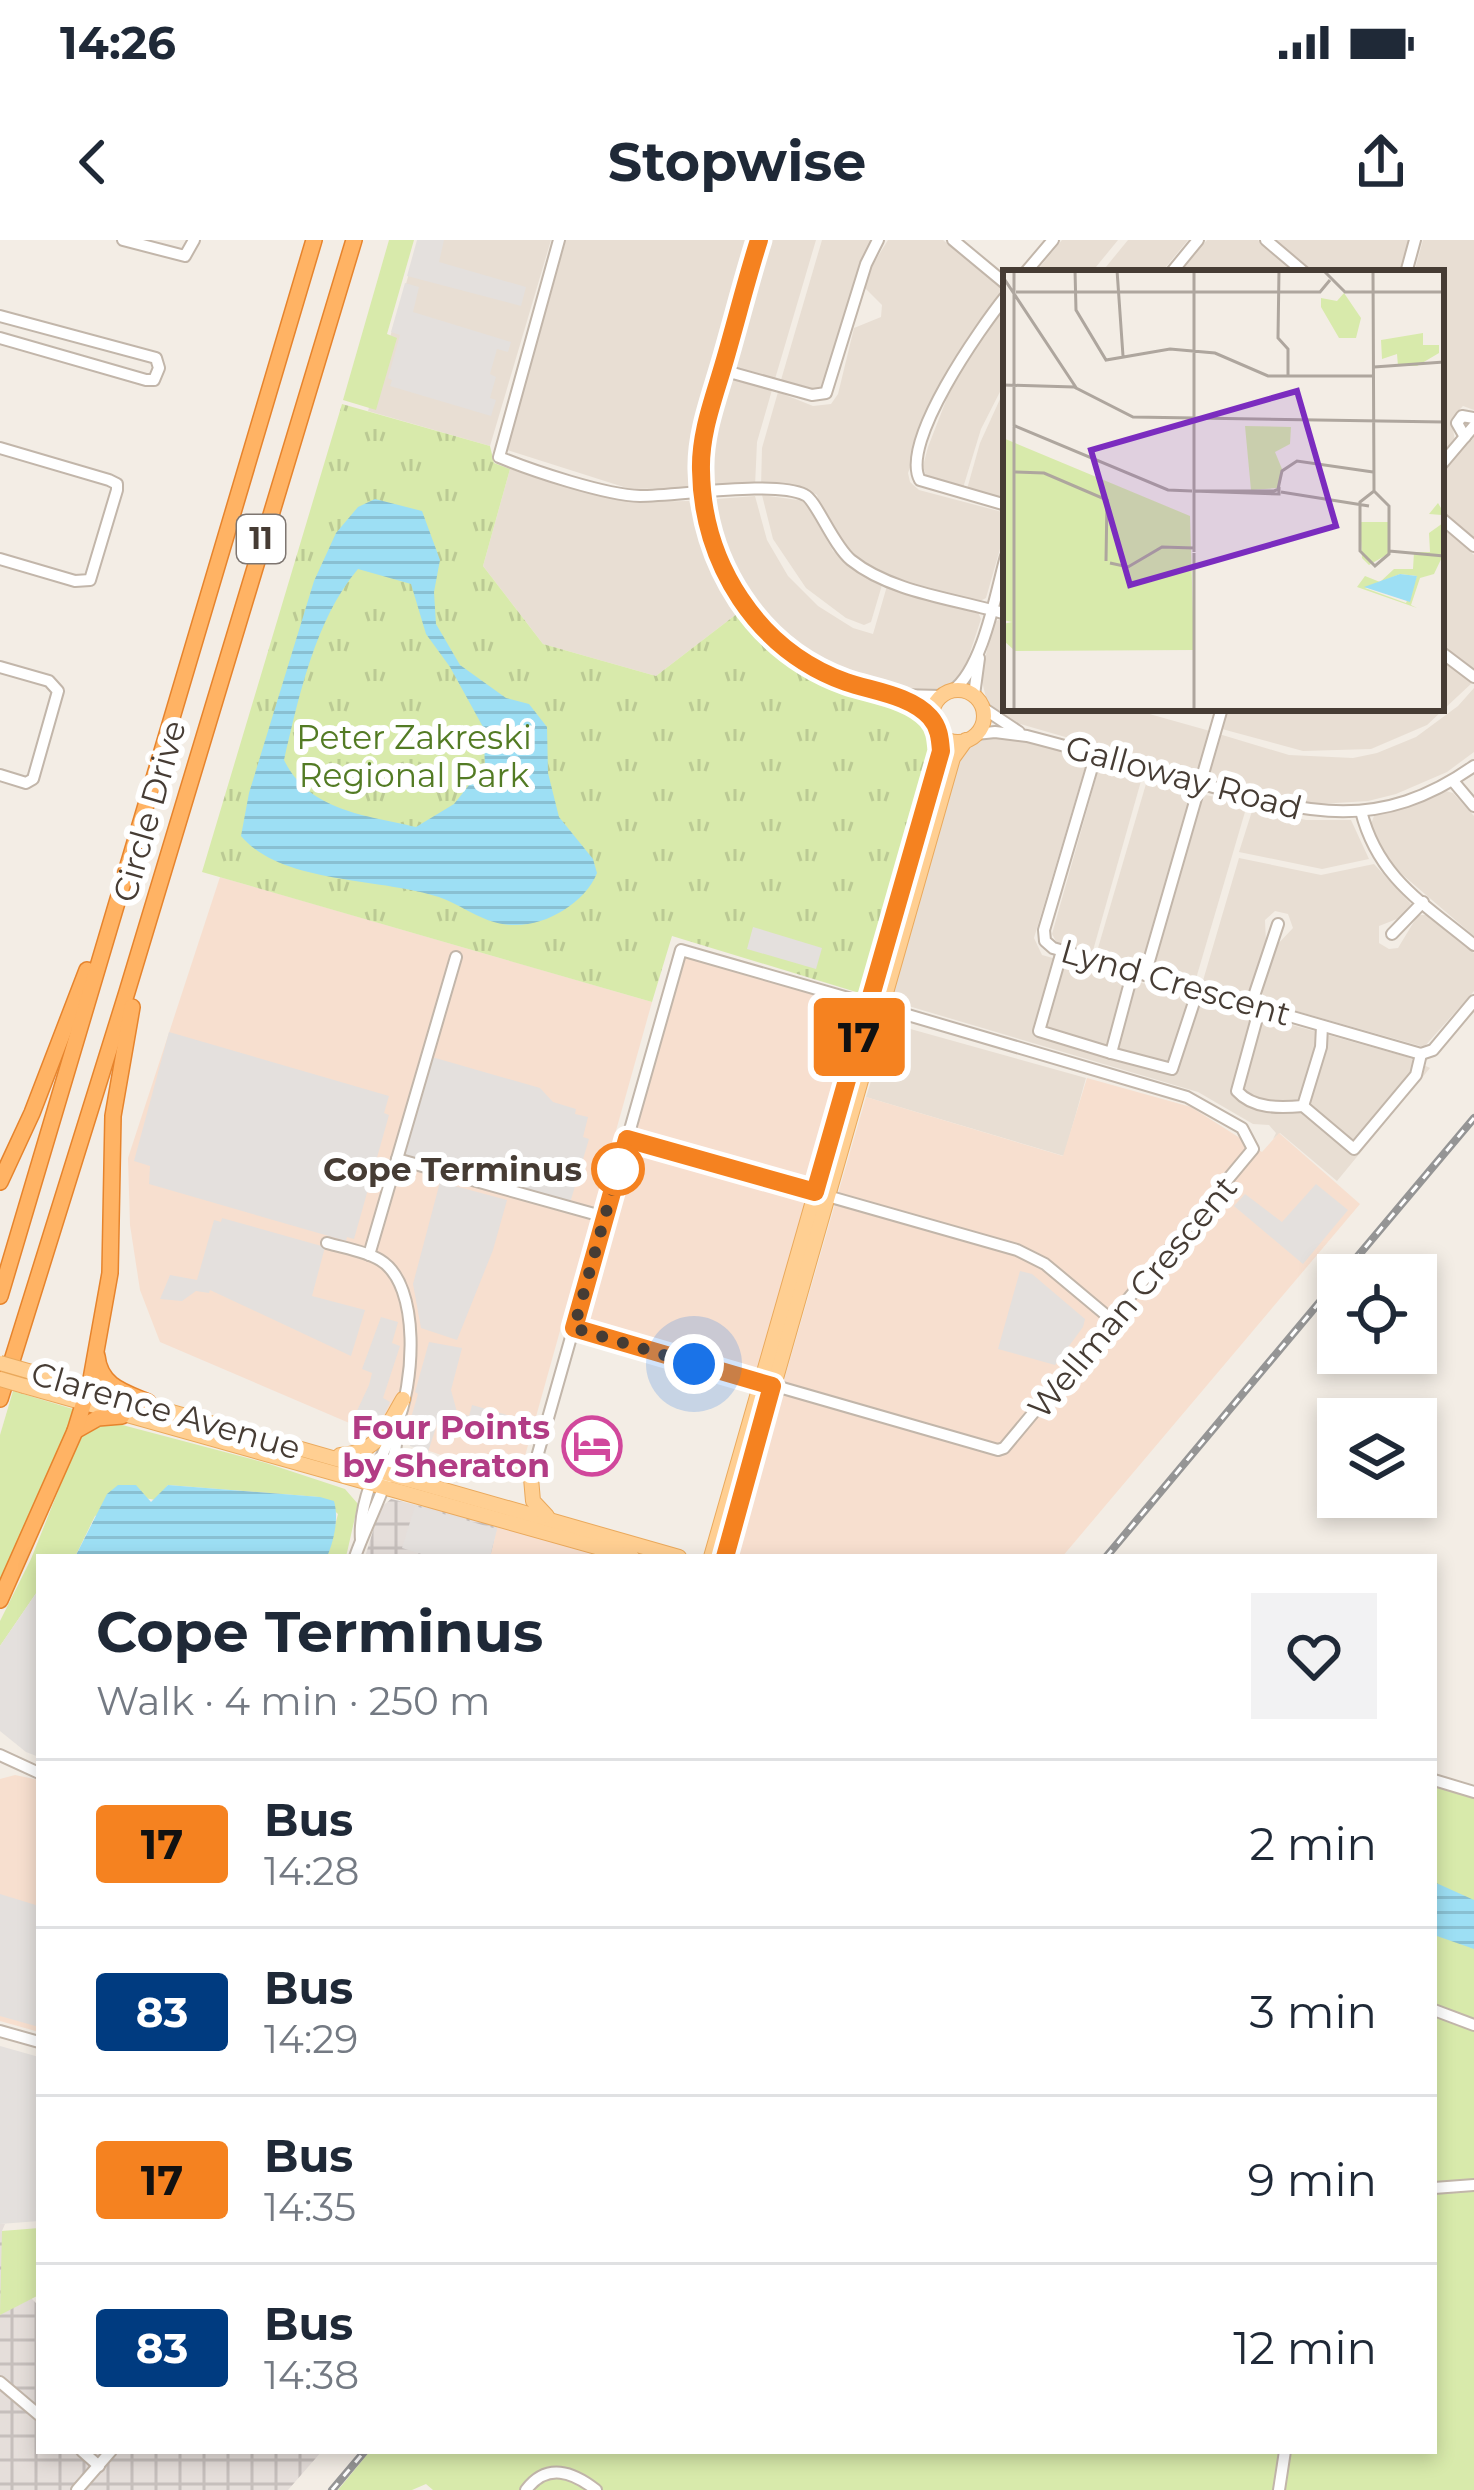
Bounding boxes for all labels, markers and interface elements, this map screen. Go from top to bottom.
text: 14:26 [60,15,176,70]
icon: back [60,129,126,195]
text: Stopwise [608,129,866,195]
icon: share [1348,129,1414,195]
inset map [1003,270,1444,711]
road number: 11 [237,515,285,563]
street label: Circle Drive [104,715,194,907]
park label: Peter Zakreski Regional Park [296,717,532,795]
street label: Galloway Road [1061,726,1307,828]
street label: Lynd Crescent [1057,930,1295,1034]
line badge: 17 [805,998,913,1076]
text: 17 [838,1011,880,1063]
marker: Cope Terminus [593,1144,643,1194]
place label: Cope Terminus [323,1149,582,1189]
street label: Wellman Crescent [1019,1168,1245,1426]
map controls [1317,1254,1437,1518]
button: locate [1317,1254,1437,1374]
your location [664,1334,724,1394]
street label: Clarence Avenue [27,1352,305,1468]
button: layers [1317,1398,1437,1518]
place label: Four Points by Sheraton [342,1407,550,1485]
hotel icon: Four Points by Sheraton [561,1415,623,1477]
button: heart [1251,1593,1377,1719]
text: Cope Terminus [96,1597,543,1666]
text: Walk · 4 min · 250 m [96,1677,490,1725]
text: Bus [264,1792,353,1847]
text: 2 min [1249,1816,1377,1871]
text: 17 [141,1818,183,1870]
text: 14:28 [264,1847,359,1895]
text: Bus [264,1960,353,2015]
text: 3 min [1250,1984,1377,2039]
text: 83 [136,1986,188,2038]
text: 14:29 [264,2015,358,2063]
text: Bus [264,2128,353,2183]
text: 9 min [1248,2152,1377,2207]
text: 17 [141,2154,183,2206]
text: 14:35 [264,2183,356,2231]
text: Bus [264,2296,353,2351]
text: 12 min [1233,2320,1377,2375]
text: 83 [136,2322,188,2374]
text: 14:38 [264,2351,359,2399]

